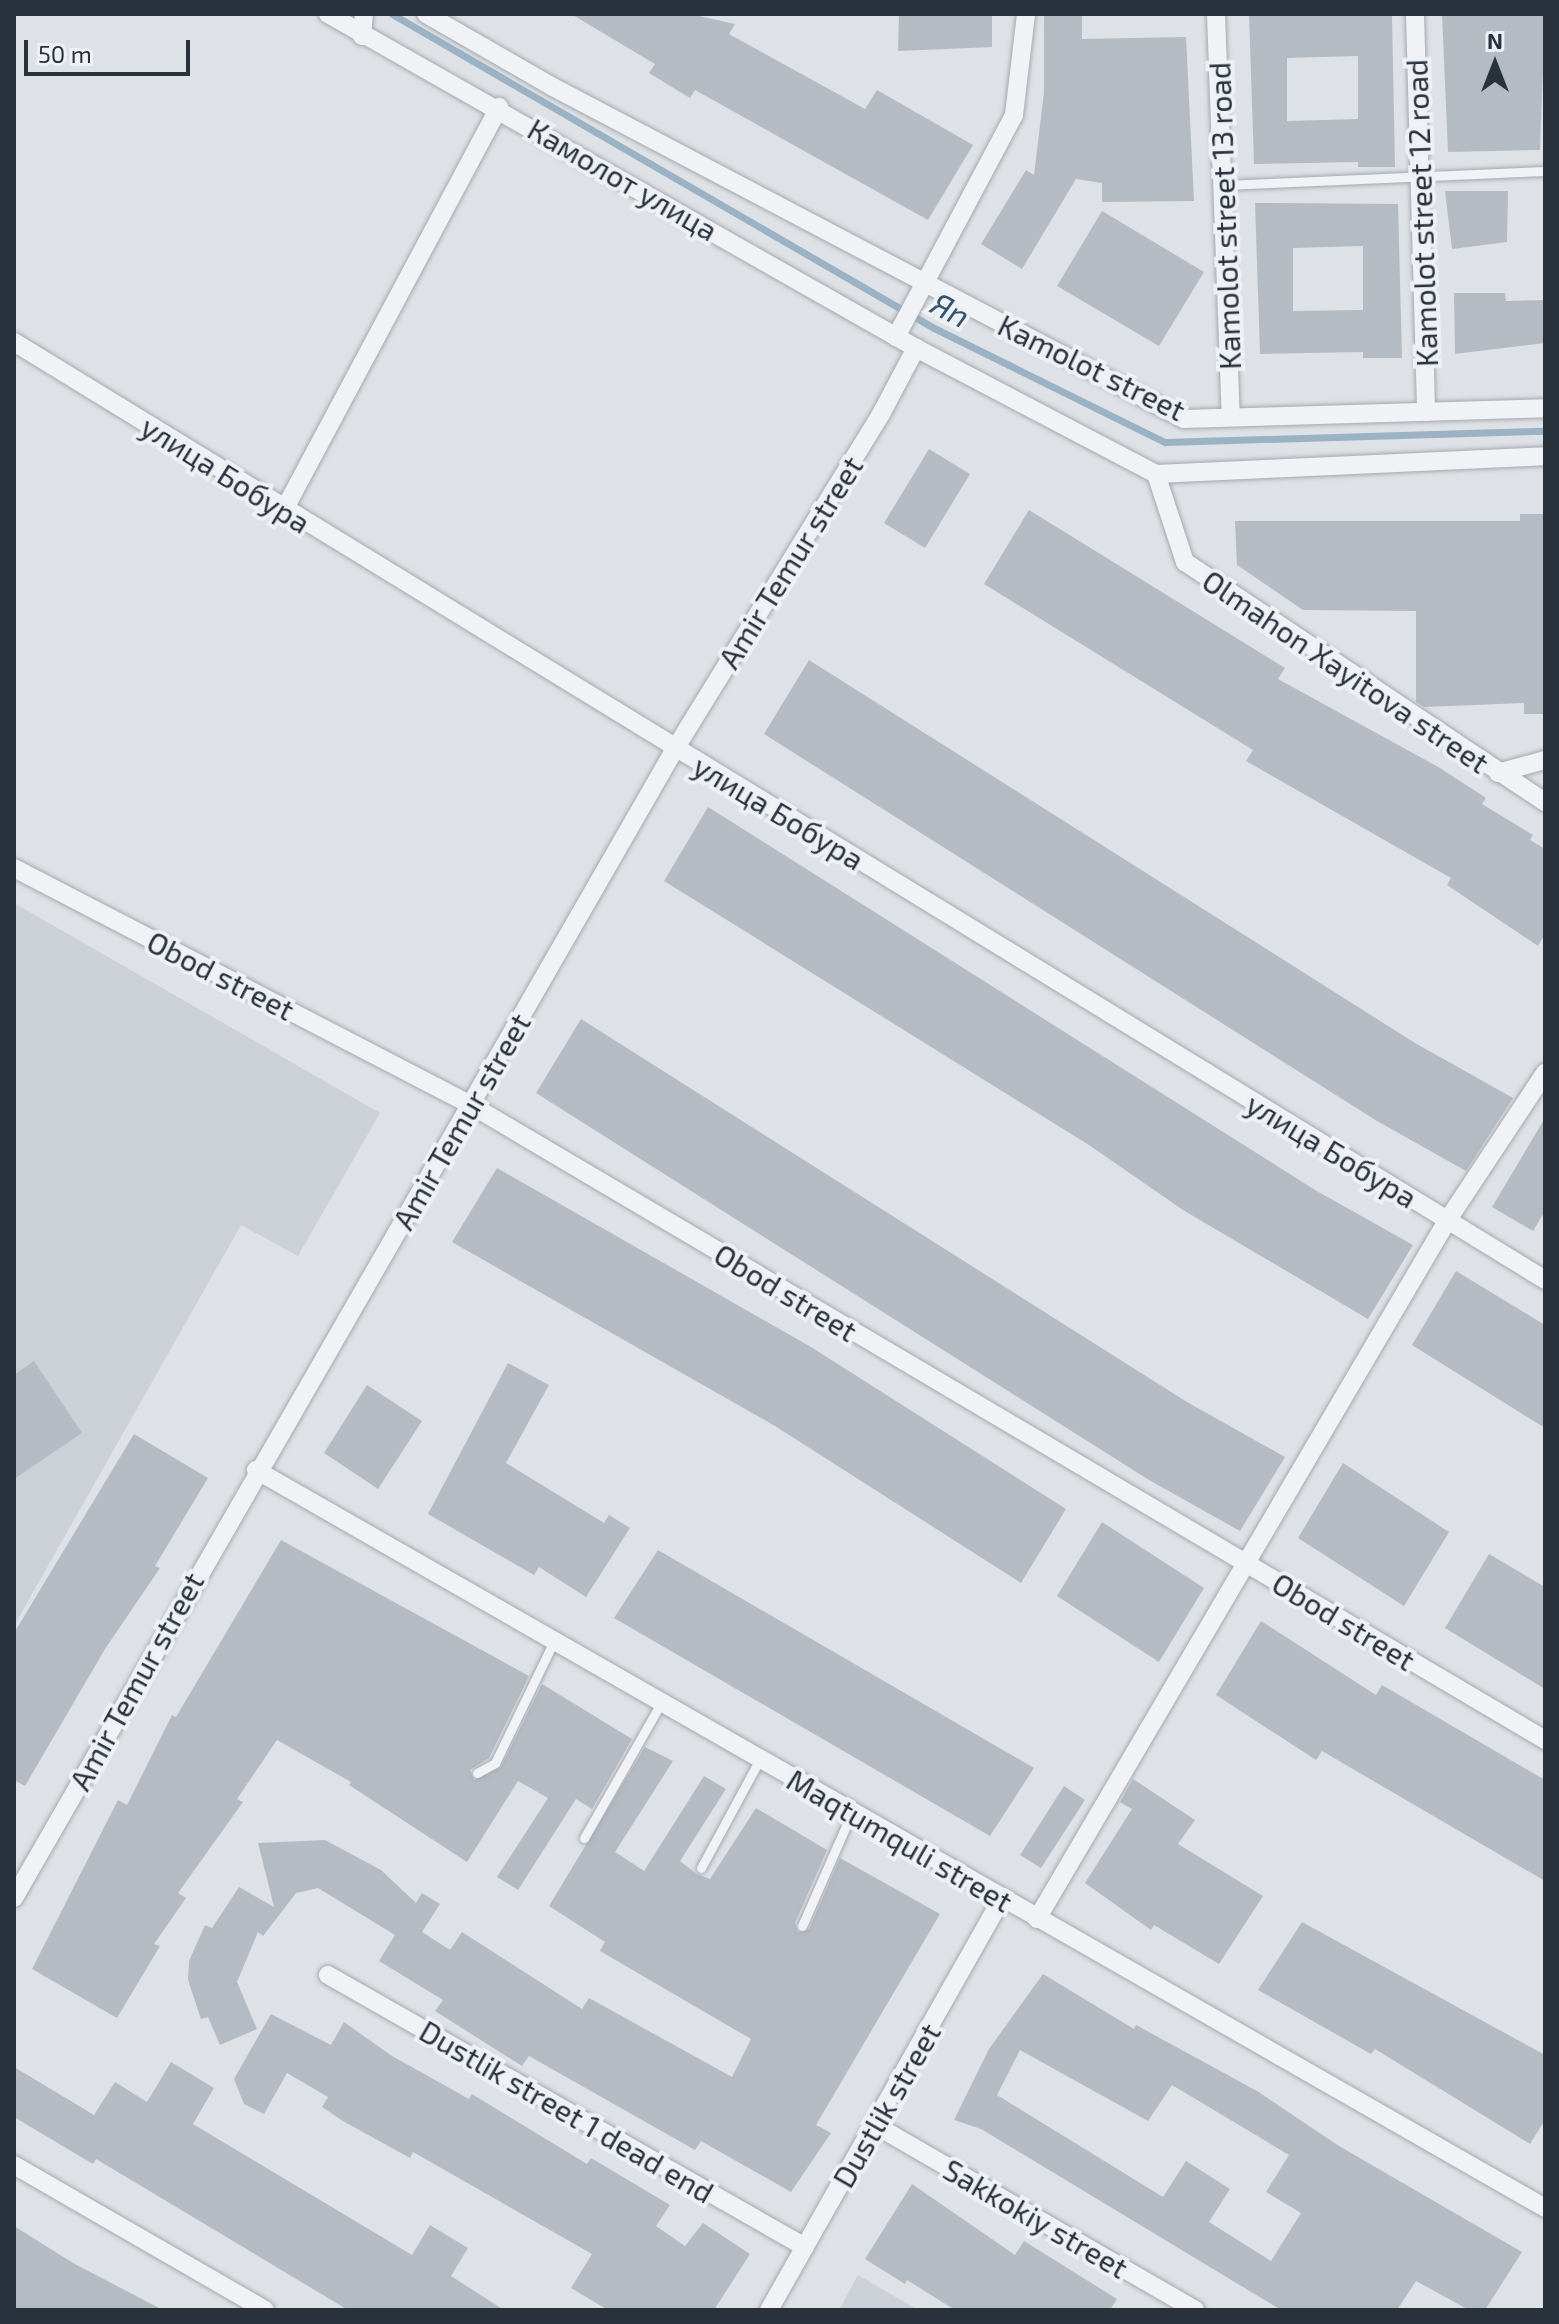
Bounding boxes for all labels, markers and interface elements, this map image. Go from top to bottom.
scale bar [28,24,194,74]
north arrow [1455,24,1535,104]
text: N [1487,27,1503,53]
text: 50 m [38,39,92,68]
street label: Kamolot street 12 road [1398,58,1444,368]
street label: Kamolot street 13 road [1201,62,1247,370]
street label: Камолот улица [522,110,724,248]
water label: Яп [925,283,977,335]
street label: Kamolot street [993,306,1191,428]
street label: улица Бобура [135,408,317,540]
street label: Amir Temur street [710,448,870,676]
street label: Olmahon Xayitova street [1196,562,1496,780]
street label: улица Бобура [687,747,871,877]
street label: Obod street [142,923,300,1027]
street label: Amir Temur street [384,1006,538,1236]
street label: улица Бобура [1240,1085,1424,1215]
street label: Obod street [708,1235,864,1349]
street label: Obod street [1266,1564,1422,1678]
street label: Amir Temur street [61,1565,211,1797]
street label: Maqtumquli street [781,1761,1019,1919]
street label: Dustlik street 1 dead end [414,2012,720,2210]
street label: Dustlik street [824,2016,948,2194]
street label: Sakkokiy street [937,2150,1135,2286]

